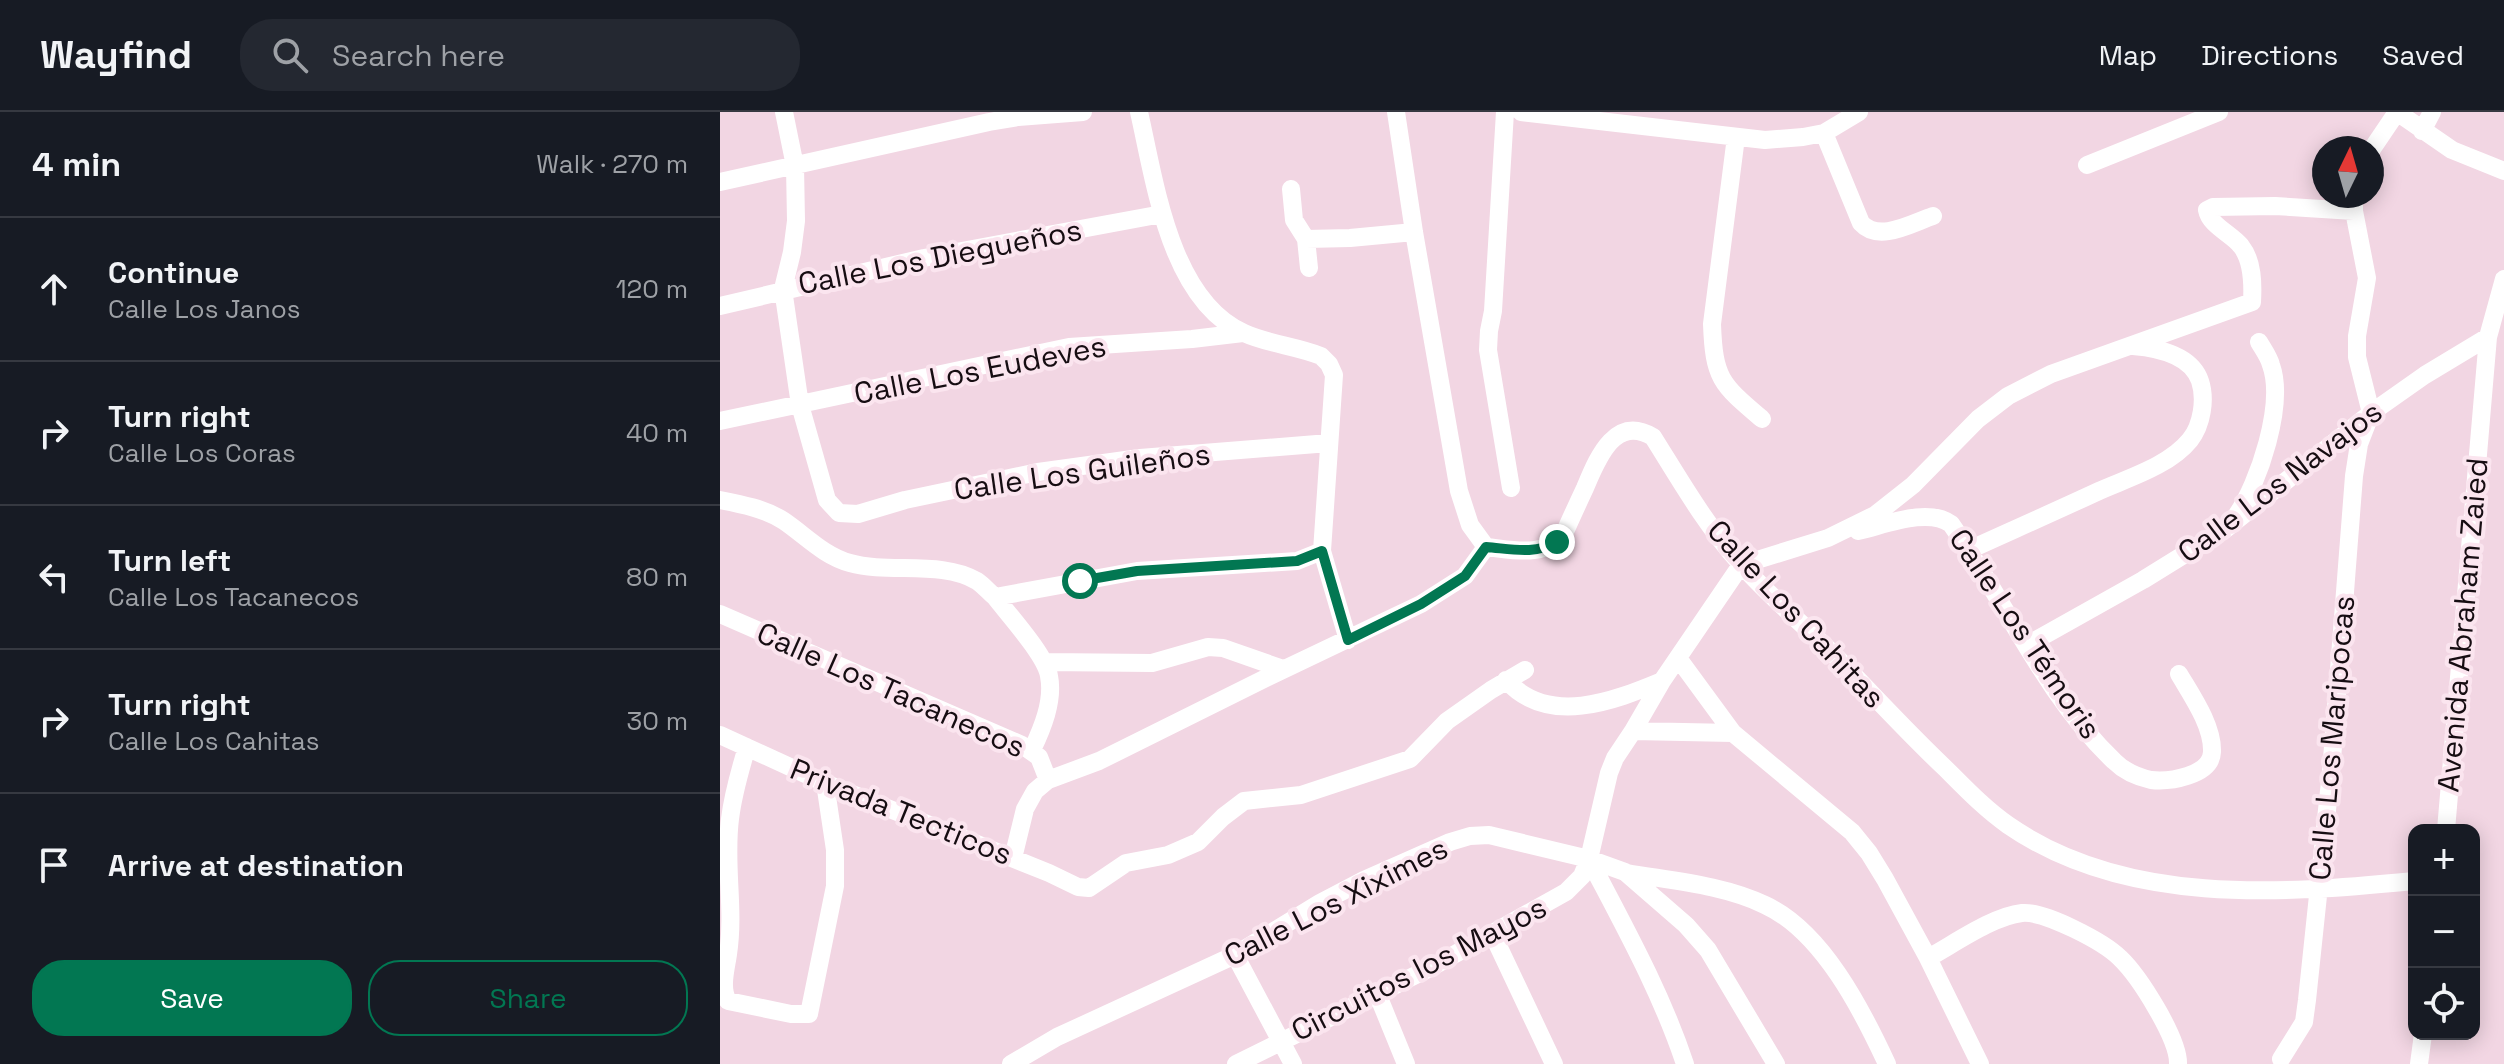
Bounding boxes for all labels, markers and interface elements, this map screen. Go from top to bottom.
search box [240,19,800,91]
text: Wayfind [40,31,192,79]
icon: search [268,33,312,77]
text: Search here [332,36,505,75]
text: Map [2099,37,2157,73]
text: Directions [2201,37,2338,73]
text: Saved [2382,37,2464,73]
north arrow [2312,136,2384,208]
text: 4 min [32,143,121,186]
text: Walk · 270 m [536,147,688,181]
street label: Calle Los Diegueños [795,210,1085,303]
text: Continue [108,253,239,292]
icon: ahead [32,267,76,311]
text: 120 m [616,272,688,306]
text: Calle Los Janos [108,292,300,326]
street label: Calle Los Eudeves [851,326,1109,413]
street label: Calle Los Navajos [2170,392,2390,571]
text: Turn right [108,397,251,436]
icon: right [32,411,76,455]
text: 40 m [626,416,688,450]
street label: Calle Los Guileños [951,434,1213,509]
text: Calle Los Coras [108,436,296,470]
street label: Avenida Abraham Zaied [2428,456,2497,794]
street label: Calle Los Cahitas [1699,511,1894,716]
street label: Calle Los Témoris [1941,521,2110,746]
route end [1539,524,1575,560]
text: Turn left [108,541,231,580]
icon: left [32,555,76,599]
text: 80 m [626,560,688,594]
route start [1062,563,1098,599]
text: Calle Los Tacanecos [108,580,359,614]
street label: Calle Los Maripocas [2300,594,2363,882]
street label: Calle Los Tacanecos [751,613,1031,766]
text: Turn right [108,685,251,724]
icon: right [32,699,76,743]
text: 30 m [627,704,688,738]
text: Calle Los Cahitas [108,724,319,758]
street label: Privada Tecticos [785,749,1018,874]
map controls [2408,824,2480,1040]
button: + [2408,824,2480,896]
street label: Calle Los Xiximes [1217,828,1454,975]
icon: arrive [32,843,76,887]
text: Arrive at destination [108,846,404,885]
street label: Circuitos los Mayos [1285,887,1553,1050]
button: − [2408,896,2480,968]
button: Save [32,960,352,1036]
button: Share [368,960,688,1036]
button: locate [2408,968,2480,1040]

